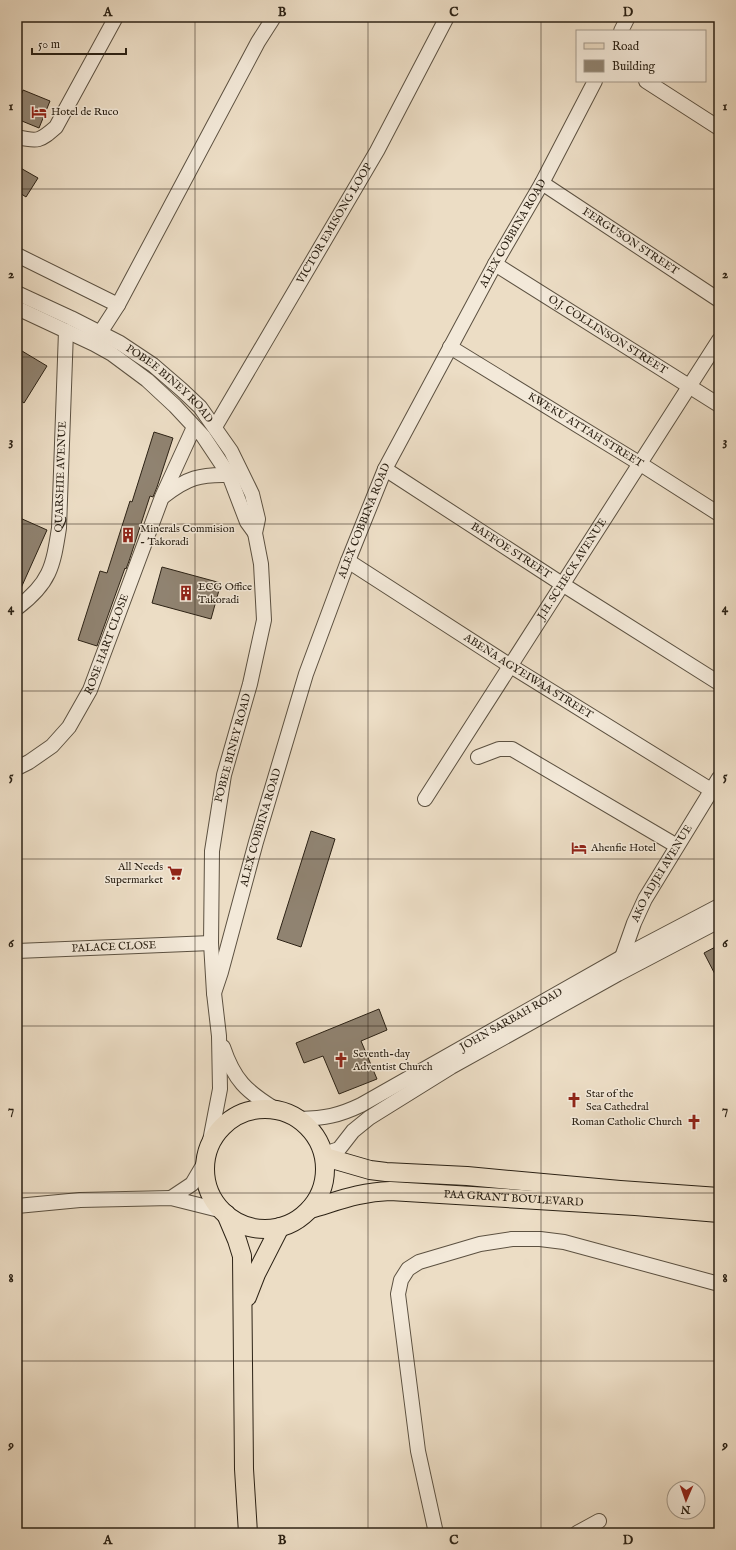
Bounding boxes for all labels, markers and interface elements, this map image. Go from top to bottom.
text: A [103,4,114,21]
text: B [278,4,287,21]
text: C [449,4,459,21]
text: D [623,4,634,21]
scale bar [32,30,126,56]
legend [576,30,706,82]
text: 50 m [38,37,60,52]
text: Road [612,39,640,54]
text: Building [612,59,656,74]
text: 1 [9,98,14,115]
text: 1 [723,98,728,115]
hotel icon: Hotel de Ruco [30,103,48,121]
place label: Hotel de Ruco [51,105,118,119]
street label: VICTOR EMISONG LOOP [293,160,376,287]
street label: ALEX COBBINA ROAD [476,176,550,291]
street label: FERGUSON STREET [580,205,681,278]
text: 2 [8,266,14,283]
text: 2 [722,266,728,283]
street label: O.J. COLLINSON STREET [545,292,670,378]
street label: POBEE BINEY ROAD [123,342,216,426]
street label: KWEKU ATTAH STREET [525,389,646,471]
street label: QUARSHIE AVENUE [51,420,70,534]
text: 3 [9,433,14,450]
text: 3 [723,433,728,450]
street label: ALEX COBBINA ROAD [335,461,394,581]
street label: J.H. SCHECK AVENUE [533,515,610,624]
street label: BAFFOE STREET [468,520,554,582]
place label: Minerals Commision - Takoradi [140,522,235,549]
building icon: Minerals Commision - Takoradi [119,526,137,544]
place label: ECG Office Takoradi [198,580,252,607]
building icon: ECG Office Takoradi [177,584,195,602]
street label: ROSE HART CLOSE [82,592,132,698]
text: 4 [8,600,15,617]
text: 4 [722,600,729,617]
street label: ABENA AGYEIWAA STREET [460,630,595,722]
street label: POBEE BINEY ROAD [212,692,254,804]
street label: ALEX COBBINA ROAD [237,766,285,889]
text: 5 [9,768,14,785]
text: 5 [723,768,728,785]
street label: AKO ADJEI AVENUE [628,822,696,925]
hotel icon: Ahenfie Hotel [570,839,588,857]
place label: Ahenfie Hotel [590,841,656,855]
place label: All Needs Supermarket [105,860,163,887]
supermarket icon: All Needs Supermarket [166,864,184,882]
text: 6 [8,935,14,952]
text: 6 [722,935,728,952]
street label: PALACE CLOSE [71,938,157,956]
street label: JOHN SARBAH ROAD [456,985,565,1055]
place label: Seventh-day Adventist Church [352,1047,433,1074]
church icon: Seventh-day Adventist Church [332,1051,350,1069]
place label: Star of the Sea Cathedral [586,1087,649,1114]
church icon: Star of the Sea Cathedral [565,1091,583,1109]
text: 7 [8,1102,14,1119]
text: 7 [722,1102,728,1119]
church icon: Roman Catholic Church [685,1113,703,1131]
place label: Roman Catholic Church [571,1115,682,1129]
street label: PAA GRANT BOULEVARD [443,1187,584,1210]
text: 8 [8,1270,14,1287]
text: 8 [722,1270,728,1287]
text: 9 [7,1437,14,1454]
text: 9 [721,1437,728,1454]
north arrow [666,1480,706,1520]
text: N [680,1502,692,1516]
text: A [103,1532,114,1549]
text: B [278,1532,287,1549]
text: C [449,1532,459,1549]
text: D [623,1532,634,1549]

